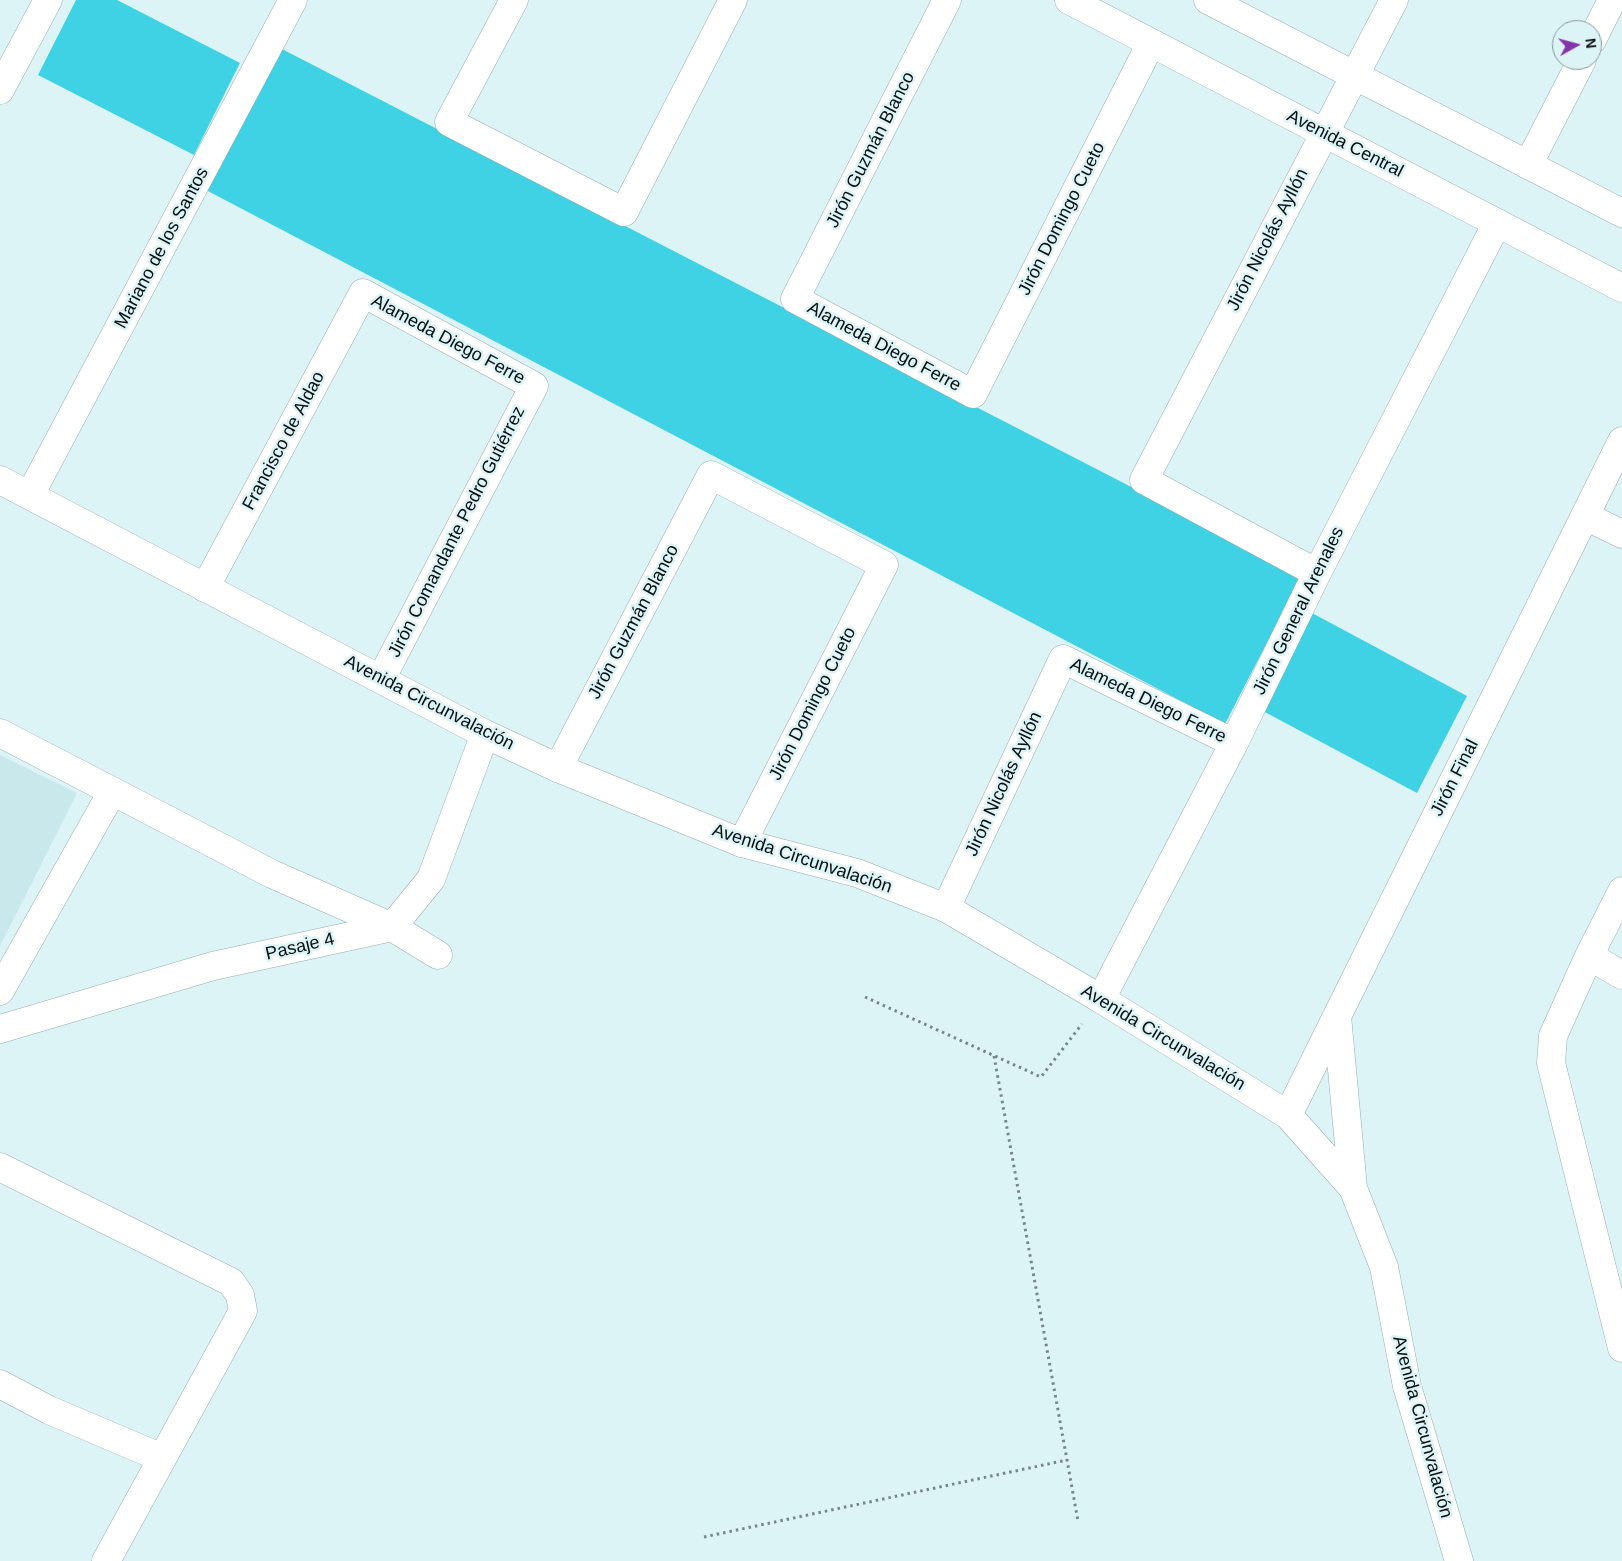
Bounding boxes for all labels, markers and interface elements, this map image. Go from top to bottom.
north arrow [1552,20,1602,70]
text: N [1582,37,1599,49]
street label: Jirón Guzmán Blanco [822,68,920,232]
street label: Avenida Central [1283,105,1407,183]
street label: Jirón Domingo Cueto [1014,139,1110,299]
street label: Mariano de los Santos [110,164,214,332]
street label: Jirón Nicolás Ayllón [1223,165,1313,315]
street label: Alameda Diego Ferre [367,290,529,390]
street label: Alameda Diego Ferre [803,297,965,397]
street label: Francisco de Aldao [238,368,330,514]
street label: Jirón Comandante Pedro Gutiérrez [384,403,530,661]
street label: Jirón General Arenales [1249,524,1349,698]
street label: Jirón Guzmán Blanco [584,541,684,703]
street label: Jirón Domingo Cueto [765,624,861,784]
street label: Avenida Circunvalación [340,651,518,755]
street label: Alameda Diego Ferre [1066,654,1230,748]
street label: Jirón Nicolás Ayllón [961,708,1047,860]
street label: Jirón Final [1427,736,1483,820]
street label: Avenida Circunvalación [709,820,895,898]
street label: Pasaje 4 [263,929,337,965]
street label: Avenida Circunvalación [1077,980,1249,1096]
street label: Avenida Circunvalación [1387,1334,1457,1520]

